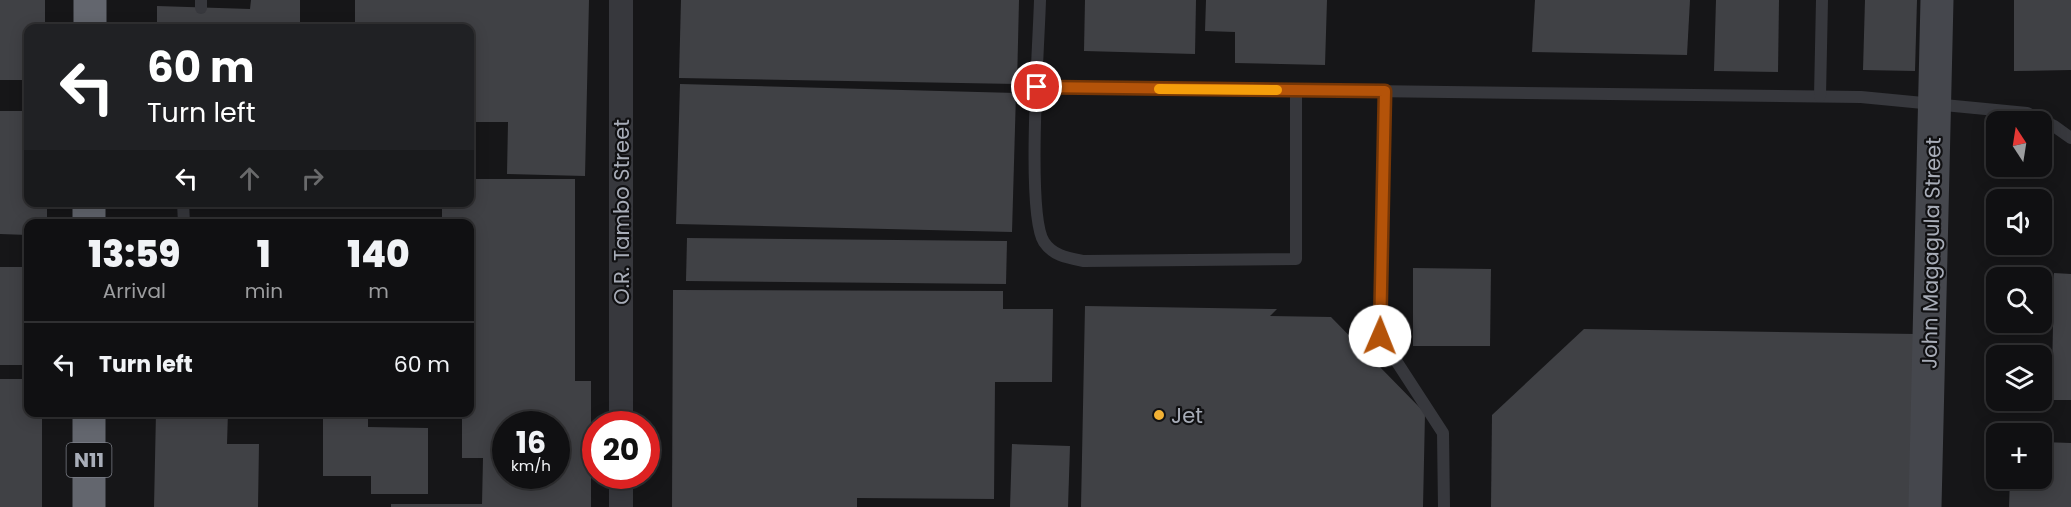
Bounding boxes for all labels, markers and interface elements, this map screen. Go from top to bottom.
text: 60 m [147,38,255,97]
icon: left [48,48,126,126]
pin [1011,61,1062,112]
icon: arrive [1020,70,1053,103]
text: Turn left [147,94,256,131]
north arrow [1986,111,2052,177]
map controls [1986,111,2052,489]
street label: O.R. Tambo Street [607,119,636,305]
street label: John Magagula Street [1914,137,1948,369]
icon: left [170,162,203,195]
icon: ahead [233,162,266,195]
icon: right [296,162,329,195]
button: sound [1986,189,2052,255]
text: 13:59 [88,229,180,280]
text: 1 [257,229,271,280]
text: 140 [347,229,410,280]
button: search [1986,267,2052,333]
text: Arrival [103,277,166,305]
text: min [245,277,283,305]
text: m [368,277,389,305]
position arrow [1348,304,1412,368]
button: layers [1986,345,2052,411]
icon: left [48,348,81,381]
text: Turn left [99,349,193,380]
text: 60 m [394,349,450,380]
place label: Jet [1171,401,1203,430]
marker: Jet [1152,408,1166,422]
speed limit sign: 20 [582,411,660,489]
text: 16 [516,421,546,464]
button: + [1986,423,2052,489]
road number: N11 [66,443,112,477]
text: km/h [511,455,551,476]

